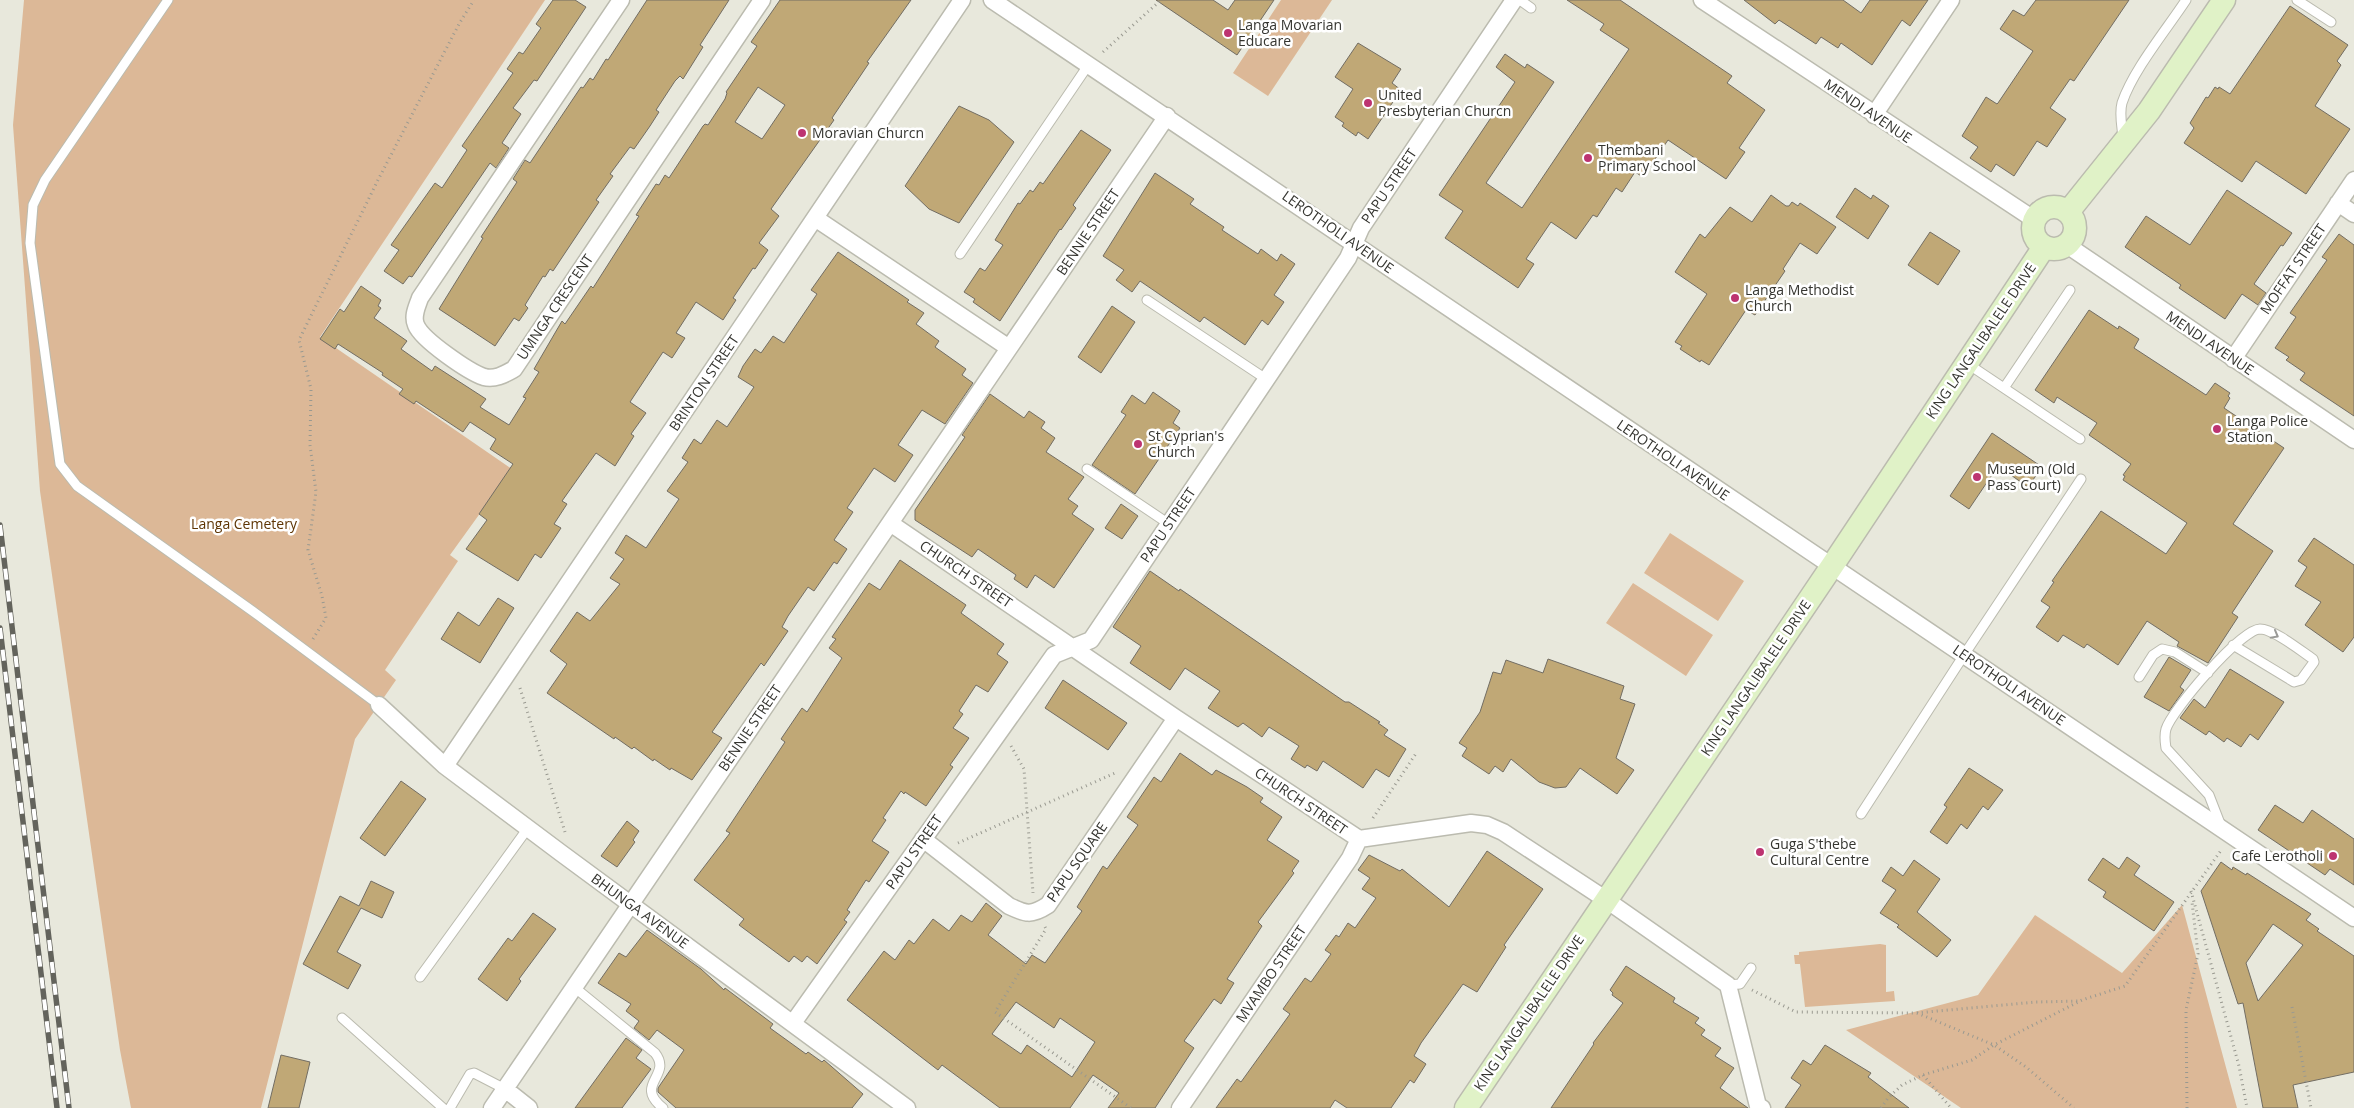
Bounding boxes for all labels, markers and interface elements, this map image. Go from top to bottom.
place label: Langa Movarian Educare [1238,15,1342,50]
marker: Langa Movarian Educare [1222,27,1234,39]
street label: MENDI AVENUE [1821,74,1916,147]
place label: United Presbyterian Churcn [1378,85,1511,120]
marker: United Presbyterian Churcn [1362,97,1374,109]
place label: Moravian Churcn [812,123,924,142]
marker: Moravian Churcn [796,127,808,139]
place label: Thembani Primary School [1598,140,1696,175]
street label: PAPU STREET [1356,144,1421,227]
marker: Thembani Primary School [1582,152,1594,164]
street label: BENNIE STREET [1052,184,1124,279]
street label: LEROTHOLI AVENUE [1279,186,1398,277]
street label: MOFFAT STREET [2255,219,2330,318]
street label: UMNGA CRESCENT [512,250,597,363]
street label: KING LANGALIBALELE DRIVE [1921,259,2040,422]
place label: Langa Methodist Church [1745,280,1854,315]
marker: Langa Methodist Church [1729,292,1741,304]
street label: MENDI AVENUE [2163,306,2258,379]
street label: BRINTON STREET [664,331,743,435]
place label: Langa Police Station [2227,411,2308,446]
street label: LEROTHOLI AVENUE [1613,415,1733,504]
marker: Langa Police Station [2211,423,2223,435]
place label: St Cyprian's Church [1148,426,1224,461]
marker: St Cyprian's Church [1132,438,1144,450]
place label: Museum (Old Pass Court) [1987,459,2075,494]
marker: Museum (Old Pass Court) [1971,471,1983,483]
street label: PAPU STREET [1135,483,1200,566]
park label: Langa Cemetery [191,514,298,533]
street label: CHURCH STREET [916,535,1017,612]
street label: KING LANGALIBALELE DRIVE [1696,596,1815,759]
one-way arrow [2270,629,2279,639]
street label: LEROTHOLI AVENUE [1949,640,2069,729]
street label: BENNIE STREET [714,680,786,775]
street label: CHURCH STREET [1251,762,1352,839]
street label: PAPU STREET [881,810,946,893]
street label: PAPU SQUARE [1042,818,1111,905]
place label: Guga S'thebe Cultural Centre [1770,834,1869,869]
marker: Guga S'thebe Cultural Centre [1754,846,1766,858]
place label: Cafe Lerotholi [2232,846,2323,865]
marker: Cafe Lerotholi [2327,850,2339,862]
street label: BHUNGA AVENUE [588,869,693,952]
street label: MVAMBO STREET [1231,921,1310,1026]
street label: KING LANGALIBALELE DRIVE [1469,931,1588,1094]

